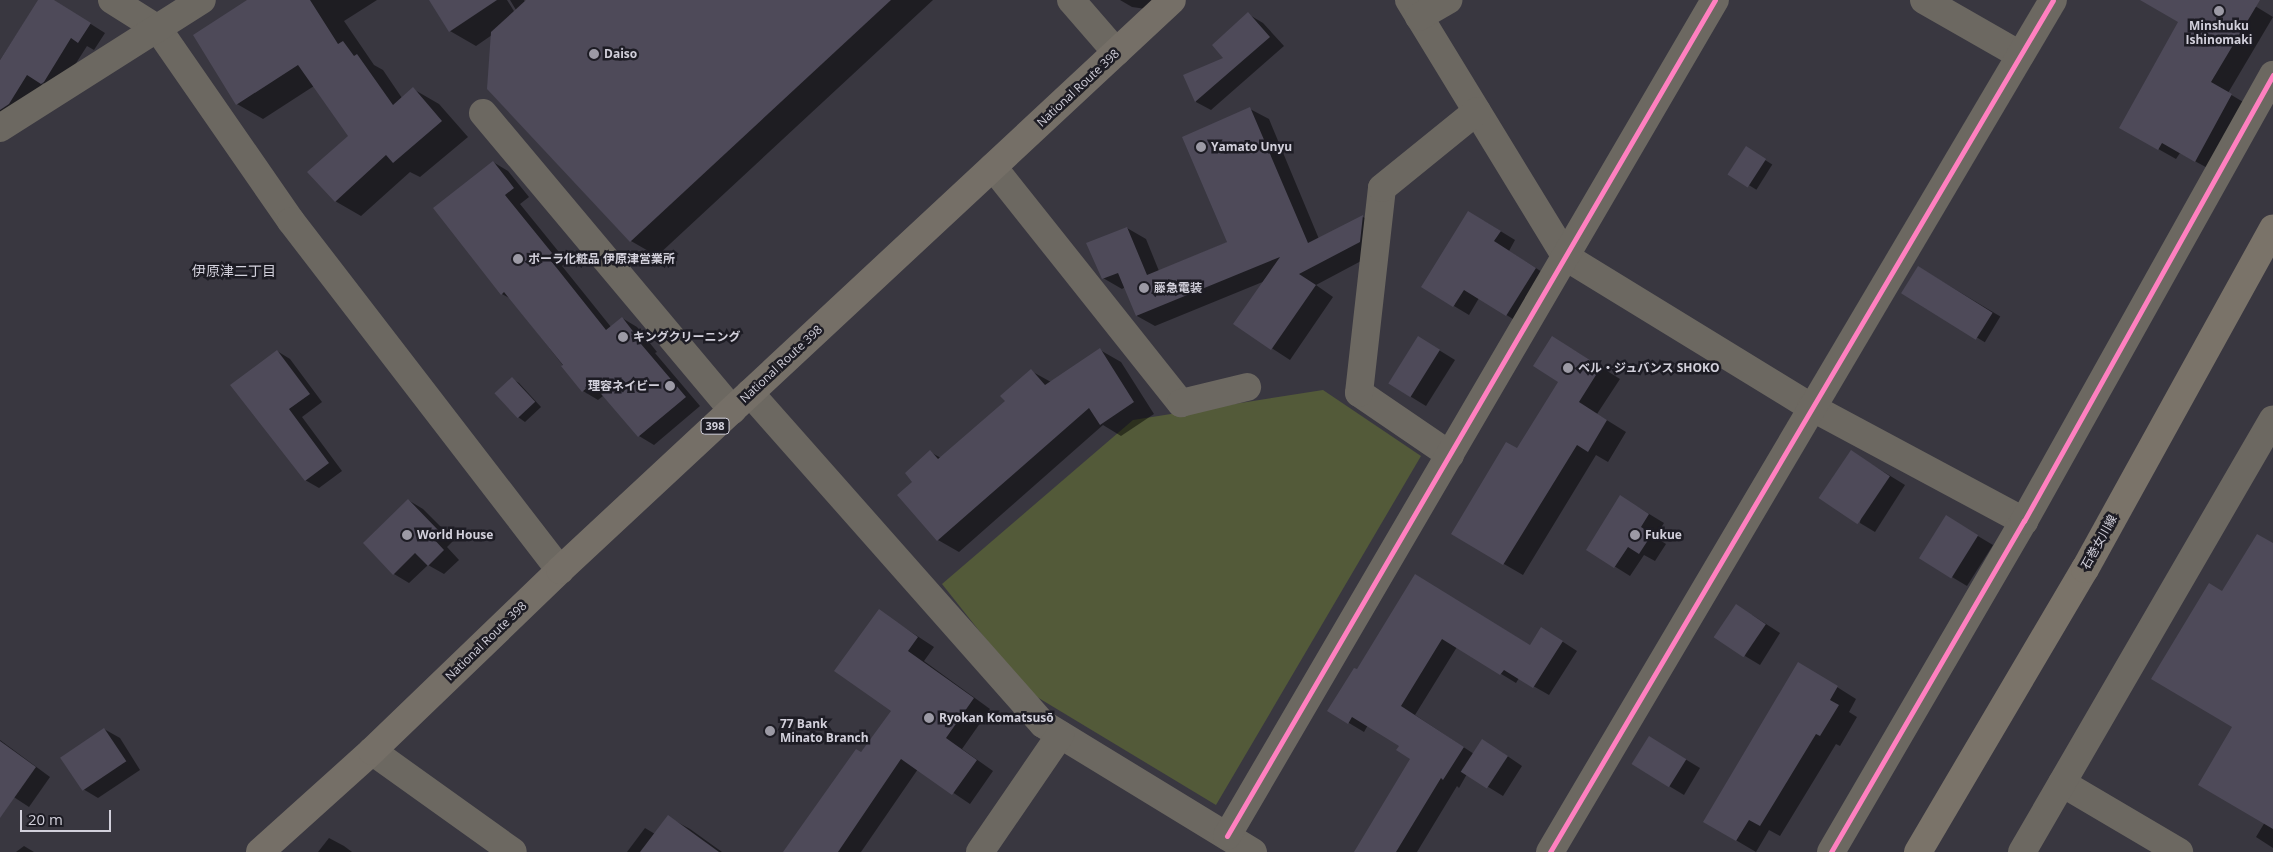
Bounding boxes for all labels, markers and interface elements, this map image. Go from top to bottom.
marker: Minshuku Ishinomaki [2213,5,2225,17]
place label: Minshuku Ishinomaki [2186,19,2252,47]
street label: National Route 398 [1034,46,1122,130]
place label: Daiso [604,47,637,61]
marker: Daiso [588,48,600,60]
place label: Yamato Unyu [1211,140,1292,154]
marker: Yamato Unyu [1195,141,1207,153]
place label: ポーラ化粧品 伊原津営業所 [528,252,675,266]
marker: ポーラ化粧品 伊原津営業所 [512,253,524,265]
district label: 伊原津二丁目 [192,263,276,279]
place label: 藤急電装 [1154,281,1202,295]
marker: 藤急電装 [1138,282,1150,294]
street label: National Route 398 [737,322,825,406]
place label: キングクリーニング [633,330,741,344]
marker: キングクリーニング [617,331,629,343]
place label: ベル・ジュバンス SHOKO [1578,361,1720,375]
marker: ベル・ジュバンス SHOKO [1562,362,1574,374]
place label: 理容ネイビー [588,379,660,393]
marker: 理容ネイビー [664,380,676,392]
road number: 398 [700,418,730,434]
street label: 石巻女川線 [2078,512,2120,572]
place label: World House [417,528,493,542]
place label: Fukue [1645,528,1682,542]
marker: World House [401,529,413,541]
marker: Fukue [1629,529,1641,541]
street label: National Route 398 [442,599,530,683]
place label: Ryokan Komatsusō [939,711,1054,725]
marker: Ryokan Komatsusō [923,712,935,724]
place label: 77 Bank Minato Branch [780,717,869,745]
marker: 77 Bank Minato Branch [764,725,776,737]
scale bar [22,800,114,832]
text: 20 m [28,809,63,829]

